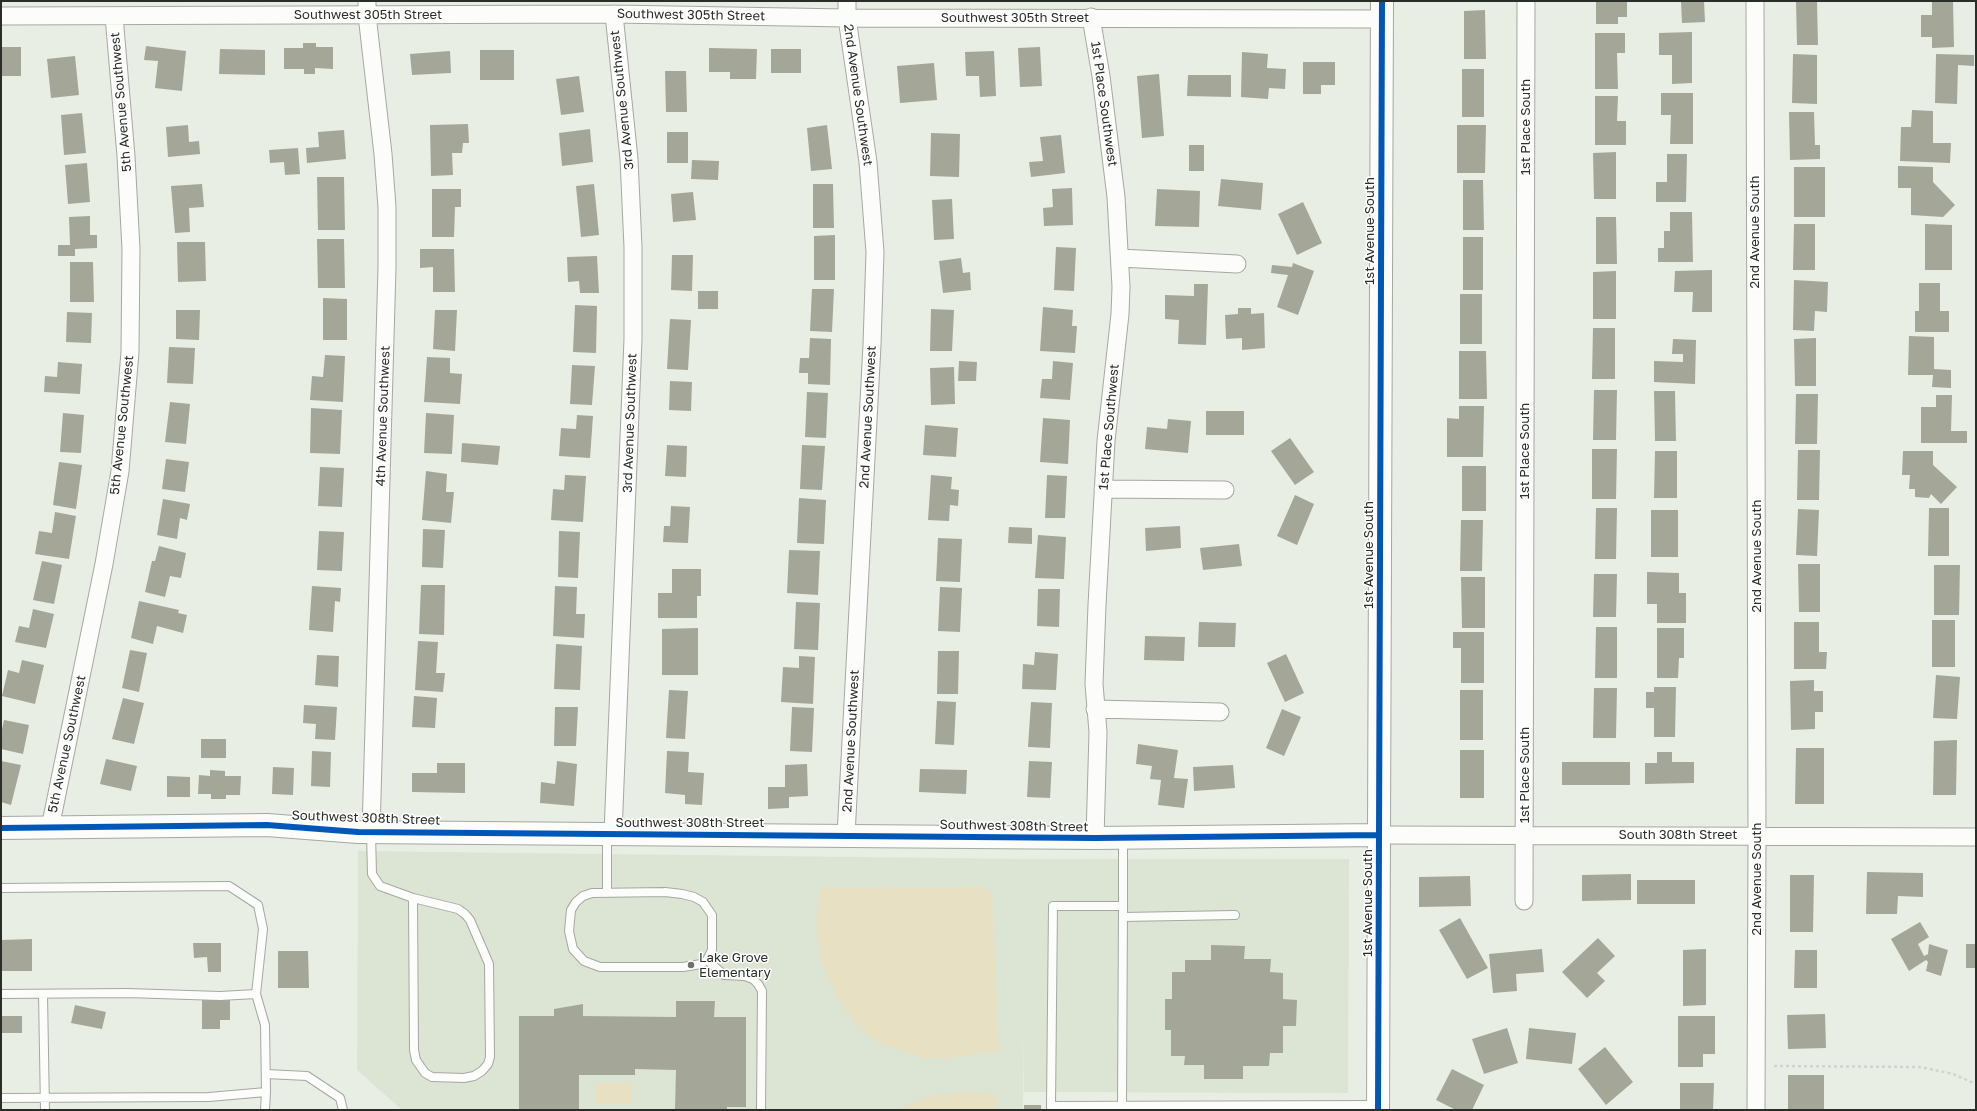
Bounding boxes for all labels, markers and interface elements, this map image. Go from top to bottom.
street label: Southwest 305th Street [617,6,765,24]
street label: Southwest 305th Street [294,7,442,23]
street label: Southwest 305th Street [941,10,1089,26]
street label: 2nd Avenue Southwest [840,23,876,167]
street label: 3rd Avenue Southwest [607,30,637,170]
street label: 5th Avenue Southwest [107,31,135,173]
street label: 1st Place Southwest [1087,40,1121,168]
street label: 1st Place South [1518,79,1534,175]
street label: 2nd Avenue South [1747,175,1763,289]
street label: 1st Avenue South [1362,177,1378,285]
street label: 4th Avenue Southwest [373,345,393,487]
street label: 2nd Avenue Southwest [856,345,880,489]
street label: 3rd Avenue Southwest [620,353,640,493]
street label: 5th Avenue Southwest [107,354,137,496]
street label: 1st Place Southwest [1096,363,1122,491]
street label: 1st Place South [1517,403,1533,499]
street label: 2nd Avenue South [1749,499,1765,613]
street label: 1st Avenue South [1361,501,1377,609]
street label: 2nd Avenue Southwest [839,669,863,813]
street label: 5th Avenue Southwest [45,674,89,814]
street label: 1st Place South [1517,727,1533,823]
street label: Southwest 308th Street [291,808,441,828]
street label: Southwest 308th Street [616,815,764,831]
street label: Southwest 308th Street [939,817,1089,835]
street label: 2nd Avenue South [1749,822,1765,936]
street label: South 308th Street [1619,827,1737,843]
street label: 1st Avenue South [1360,849,1376,957]
place label: Lake Grove Elementary [699,950,771,981]
marker: Lake Grove Elementary [686,960,696,970]

